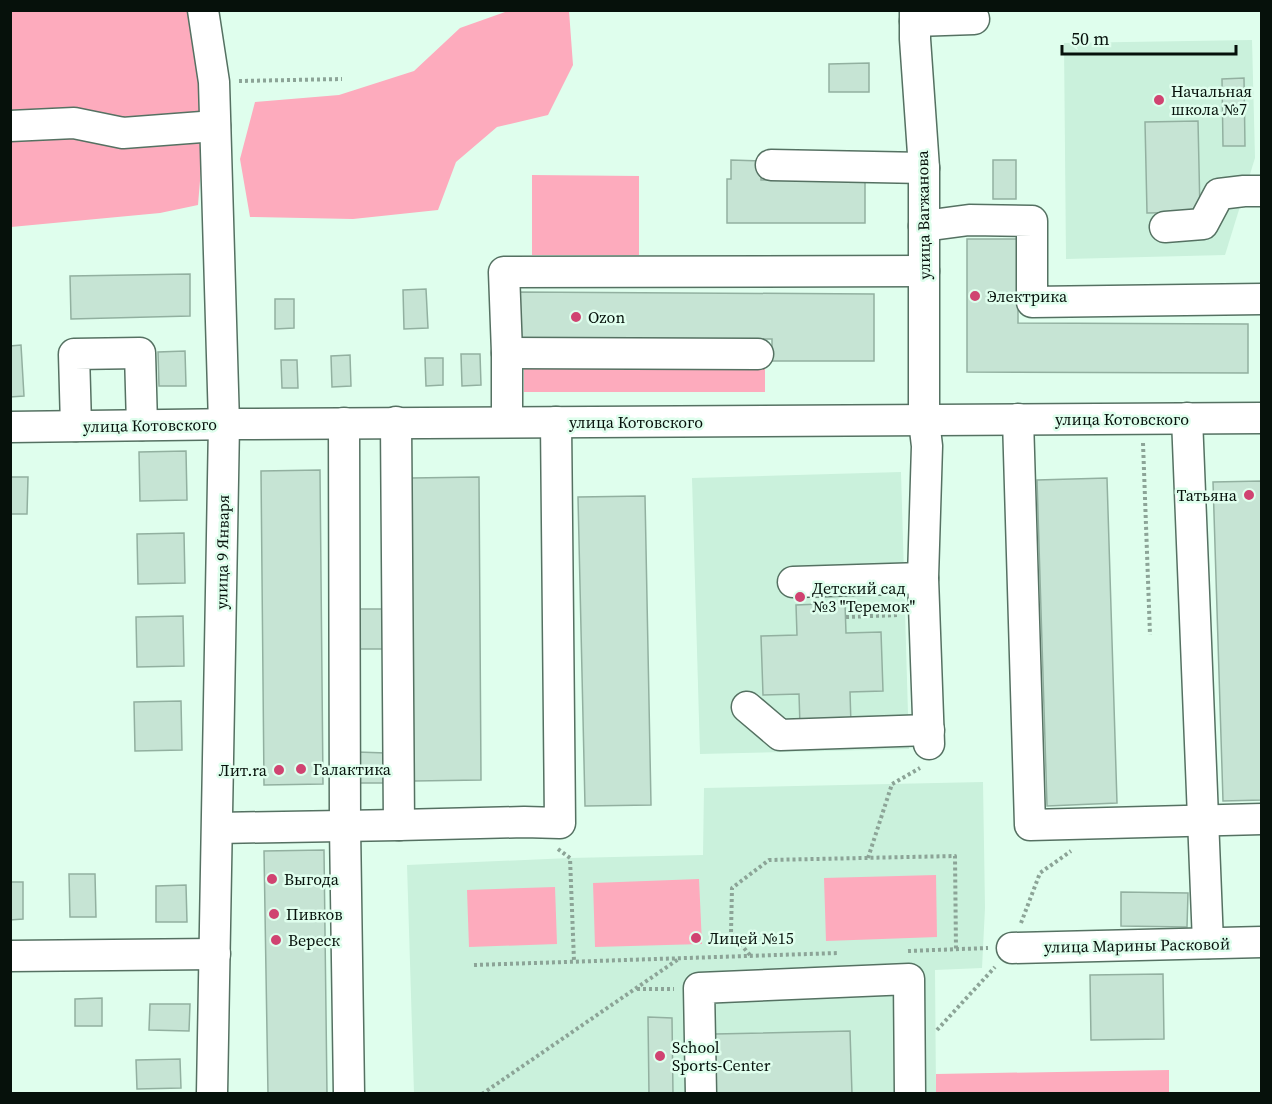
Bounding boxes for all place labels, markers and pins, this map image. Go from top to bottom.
place label: Начальная школа №7 [1171,80,1252,120]
marker: Начальная школа №7 [1152,93,1166,107]
place label: Электрика [987,285,1068,307]
marker: Электрика [968,289,982,303]
place label: Ozon [588,306,625,328]
marker: Ozon [569,310,583,324]
place label: Татьяна [1177,484,1238,506]
marker: Татьяна [1242,488,1256,502]
place label: Детский сад №3 "Теремок" [812,577,915,617]
marker: Детский сад №3 "Теремок" [793,590,807,604]
place label: Галактика [313,758,392,780]
place label: Лит.ra [219,759,268,781]
marker: Галактика [294,762,308,776]
marker: Лит.ra [272,763,286,777]
place label: Выгода [284,868,340,890]
marker: Выгода [265,872,279,886]
place label: Пивков [286,903,343,925]
marker: Пивков [267,907,281,921]
place label: Лицей №15 [708,927,794,949]
place label: Вереск [288,929,340,951]
marker: Лицей №15 [689,931,703,945]
marker: Вереск [269,933,283,947]
place label: School Sports-Center [672,1036,771,1076]
marker: School Sports-Center [653,1049,667,1063]

